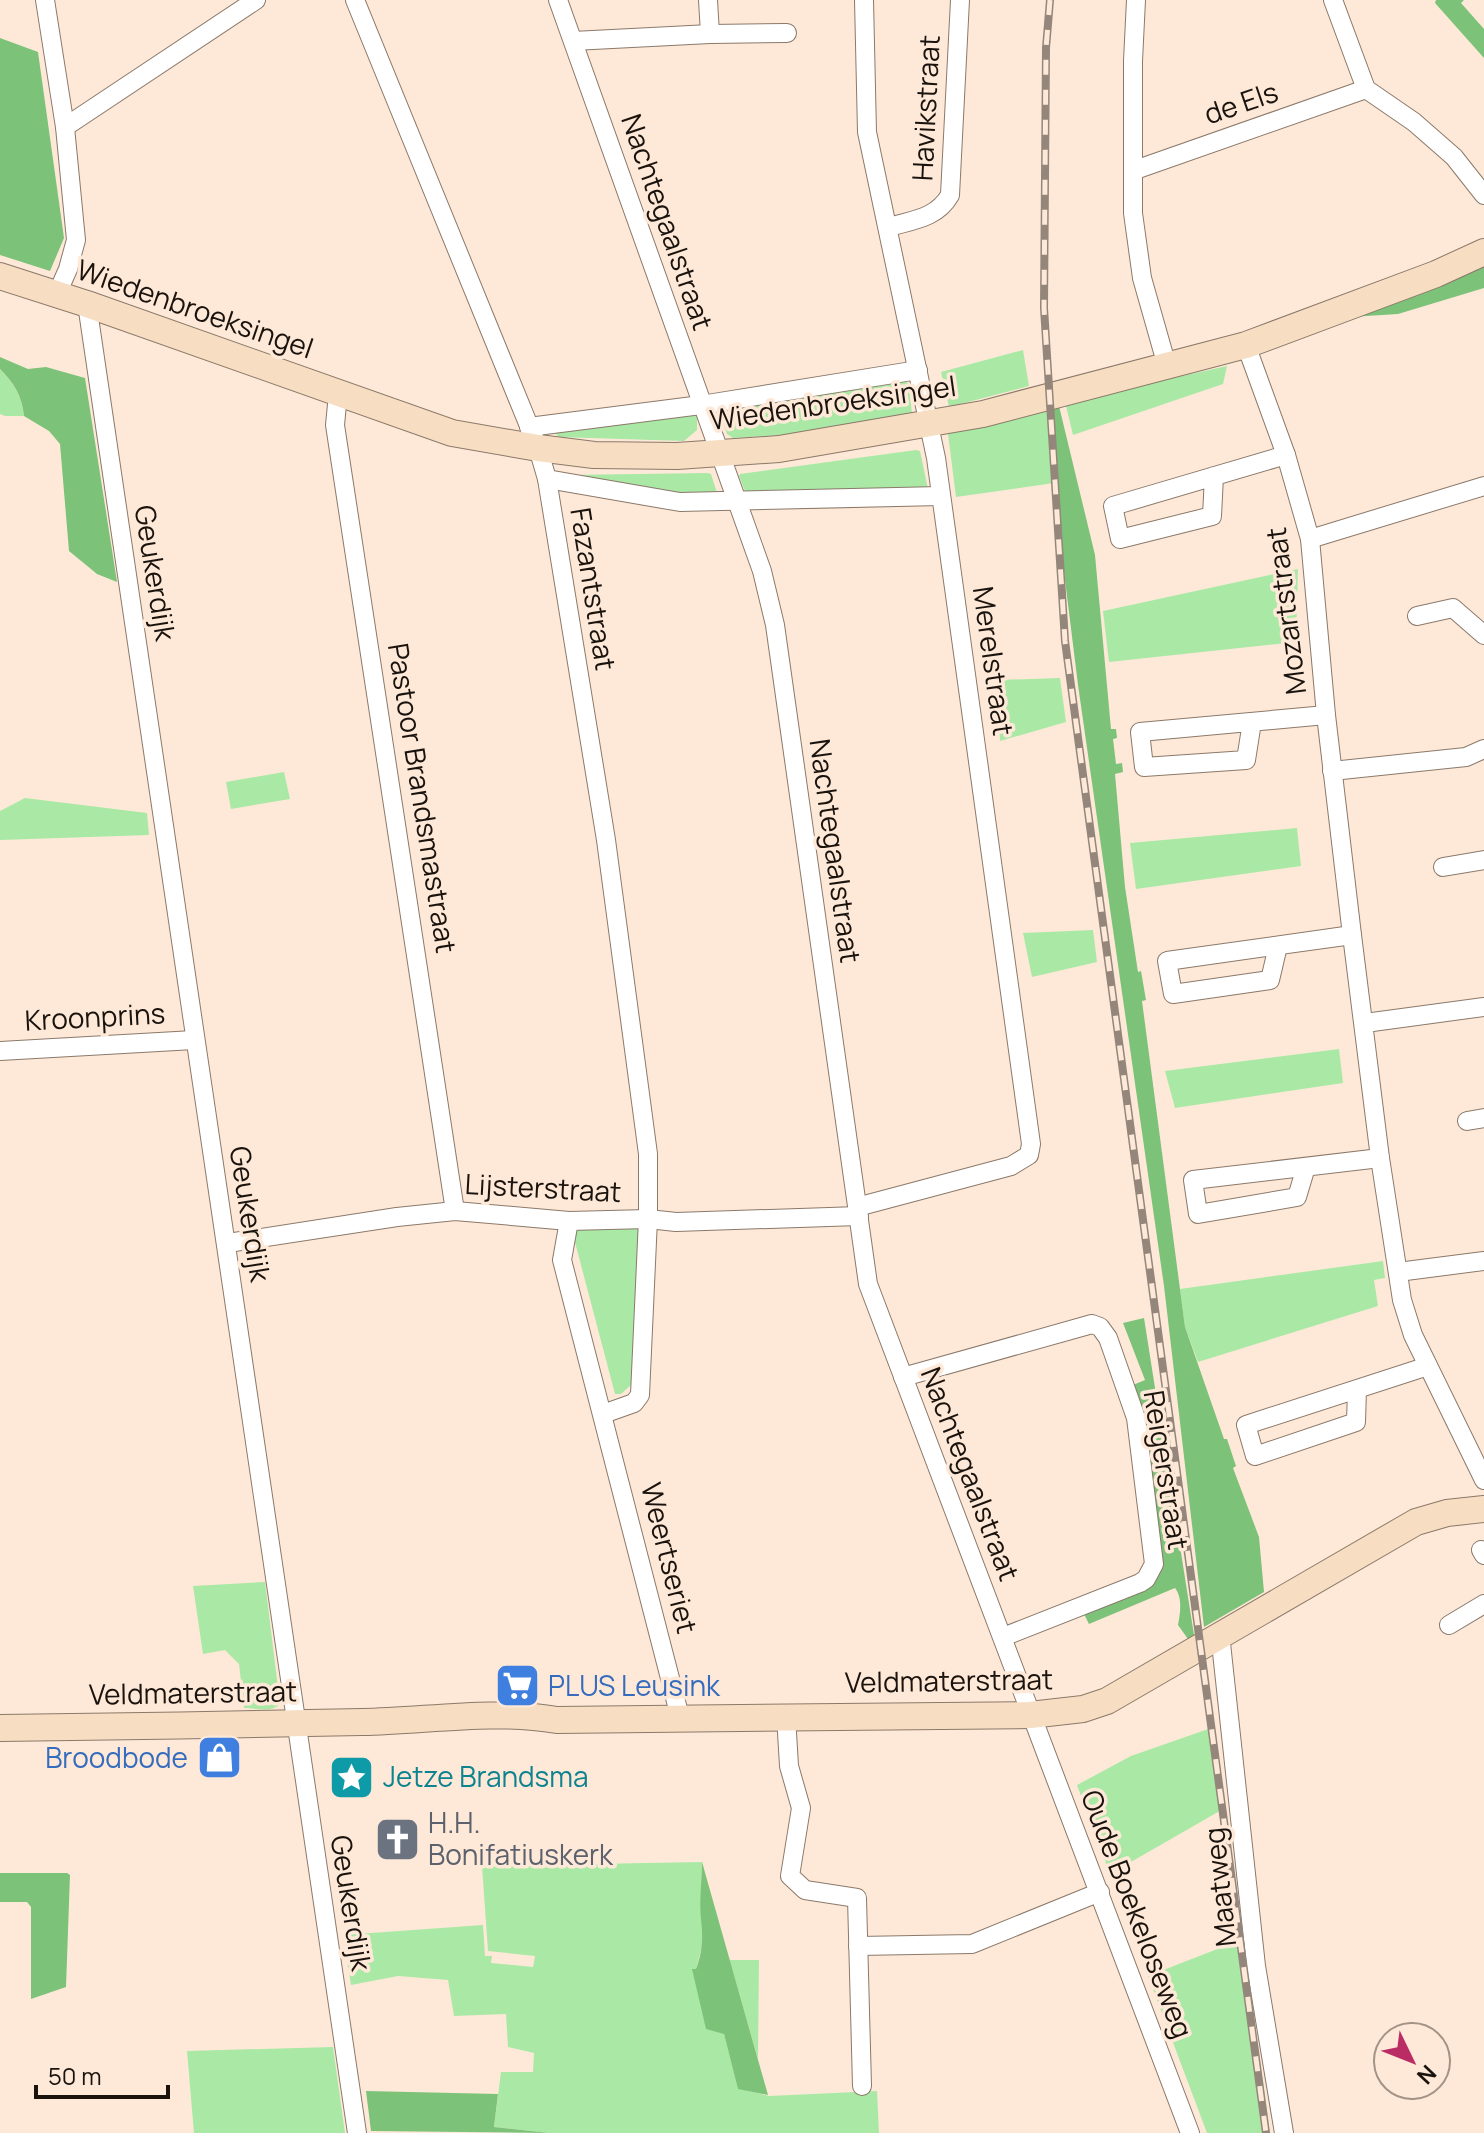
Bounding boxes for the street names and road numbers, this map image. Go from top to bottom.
street label: Havikstraat [902,34,948,182]
street label: de Els [1199,72,1283,132]
street label: Nachtegaalstraat [613,109,723,335]
street label: Wiedenbroeksingel [72,250,319,366]
street label: Wiedenbroeksingel [707,366,958,438]
street label: Geukerdijk [127,502,186,644]
street label: Fazantstraat [562,505,626,673]
street label: Mozartstraat [1256,525,1314,697]
street label: Merelstraat [965,584,1023,738]
street label: Pastoor Brandsmastraat [380,640,466,955]
street label: Nachtegaalstraat [801,736,871,965]
street label: Kroonprins [24,993,166,1039]
street label: Geukerdijk [222,1143,281,1285]
street label: Lijsterstraat [464,1164,622,1210]
street label: Nachtegaalstraat [913,1361,1029,1586]
street label: Reigerstraat [1136,1387,1198,1552]
street label: Weertseriet [633,1479,707,1637]
street label: Veldmaterstraat [844,1659,1053,1701]
street label: Veldmaterstraat [88,1671,297,1713]
street label: Oude Boekeloseweg [1073,1784,1203,2043]
street label: Maatweg [1194,1826,1244,1949]
street label: Geukerdijk [323,1832,382,1974]

